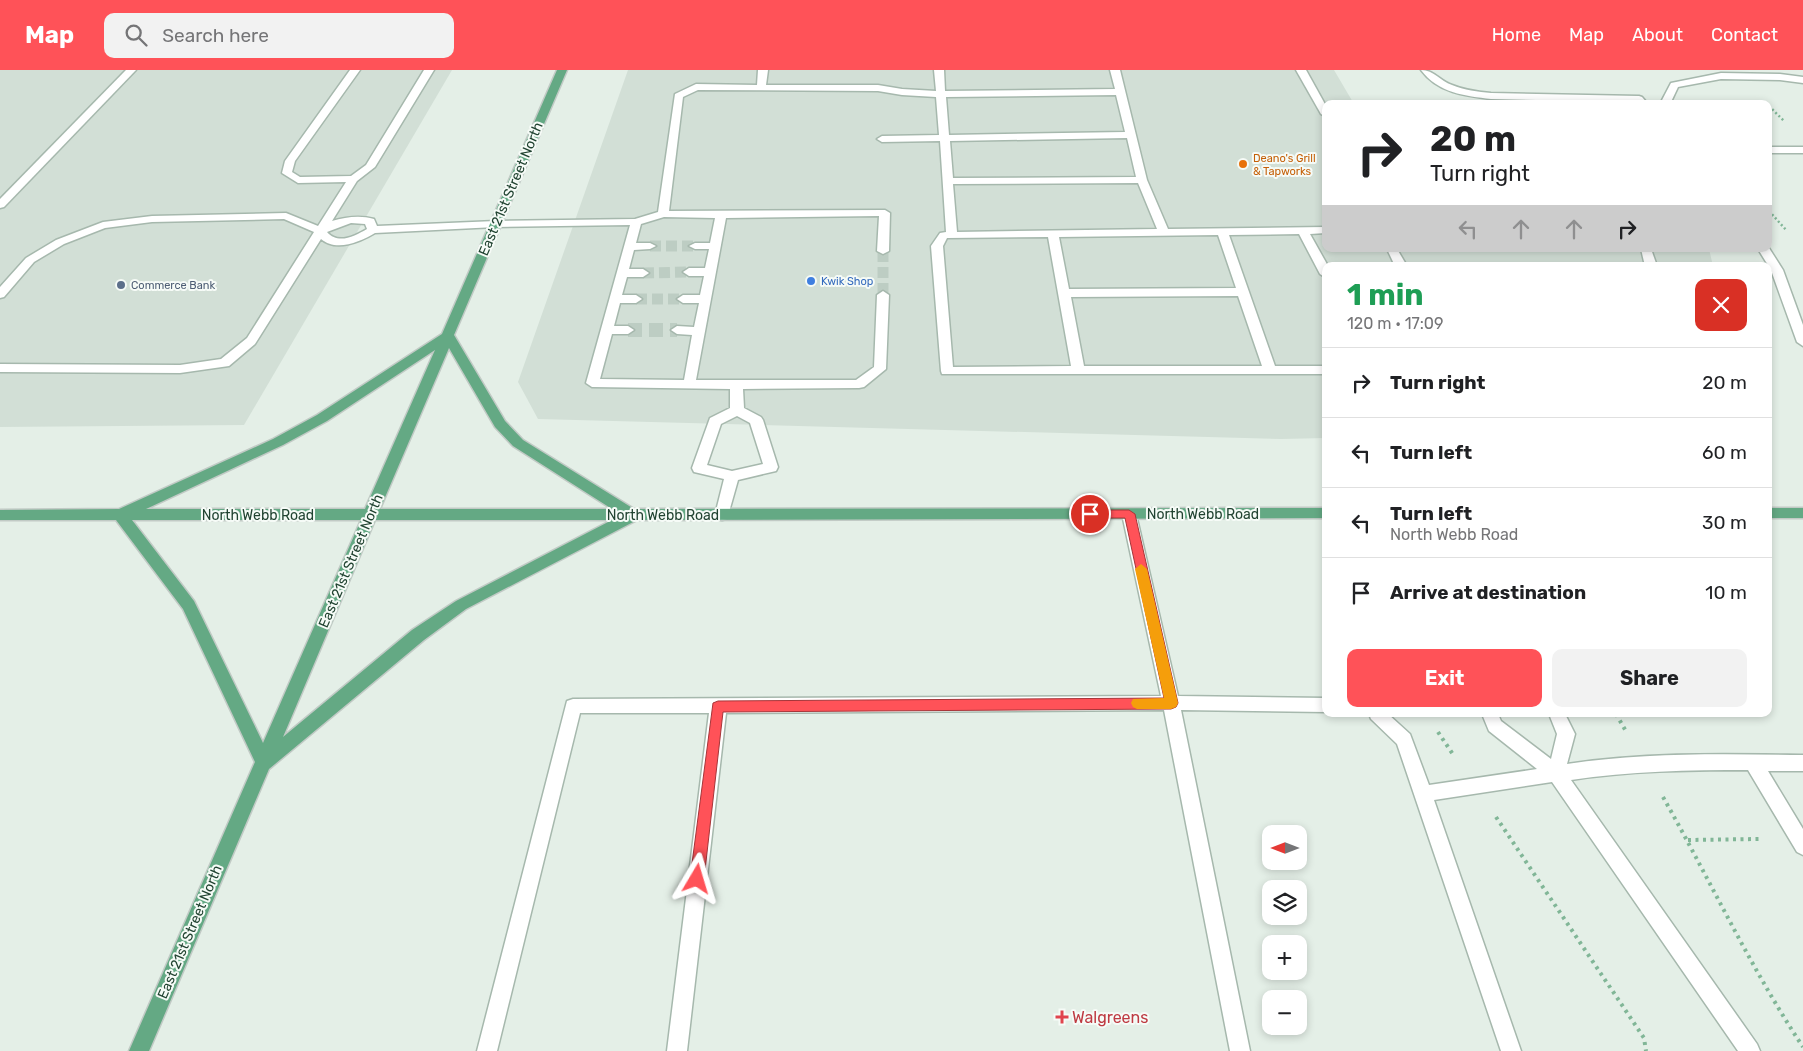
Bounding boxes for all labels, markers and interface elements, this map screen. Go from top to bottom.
search box [104,13,454,58]
text: Map [25,21,74,49]
icon: search [122,21,150,49]
text: Search here [162,24,269,47]
text: Home [1492,24,1541,46]
text: Map [1569,24,1604,46]
text: About [1632,24,1683,46]
text: Contact [1711,24,1778,46]
text: 20 m [1430,118,1516,160]
street label: East 21st Street North [475,120,547,258]
icon: right [1347,120,1412,185]
place label: Deano's Grill & Tapworks [1253,152,1316,178]
marker: Deano's Grill & Tapworks [1237,158,1249,170]
text: Turn right [1430,160,1530,187]
icon: left [1454,215,1482,243]
icon: ahead [1507,215,1535,243]
icon: ahead [1560,215,1588,243]
icon: right [1613,215,1641,243]
marker: Kwik Shop [805,275,817,287]
place label: Kwik Shop [821,275,873,288]
text: 1 min [1347,277,1424,313]
marker: Commerce Bank [115,279,127,291]
place label: Commerce Bank [131,279,215,292]
button: close [1695,279,1747,331]
text: 120 m · 17:09 [1347,314,1443,333]
icon: right [1347,369,1375,397]
text: Turn right [1390,371,1485,394]
text: 20 m [1702,371,1747,394]
icon: left [1347,439,1375,467]
text: Turn left [1390,441,1472,464]
text: 60 m [1702,441,1747,464]
street label: East 21st Street North [315,492,387,630]
pin [1069,493,1111,535]
icon: arrive [1076,500,1104,528]
text: Turn left [1390,502,1472,525]
street label: North Webb Road [1147,506,1259,523]
street label: North Webb Road [202,507,314,524]
street label: North Webb Road [607,507,719,524]
icon: left [1347,509,1375,537]
text: 30 m [1702,511,1747,534]
text: North Webb Road [1390,525,1518,544]
icon: arrive [1347,579,1375,607]
text: Arrive at destination [1390,581,1586,604]
text: 10 m [1705,581,1747,604]
button: Exit [1347,649,1542,707]
button: Share [1552,649,1747,707]
north arrow [1262,825,1308,870]
map controls [1262,825,1307,1035]
position arrow [670,852,722,904]
street label: East 21st Street North [154,863,226,1001]
button: layers [1262,880,1307,925]
button: + [1262,935,1307,980]
button: − [1262,990,1307,1035]
place label: Walgreens [1072,1008,1148,1027]
marker: Walgreens [1056,1011,1068,1023]

